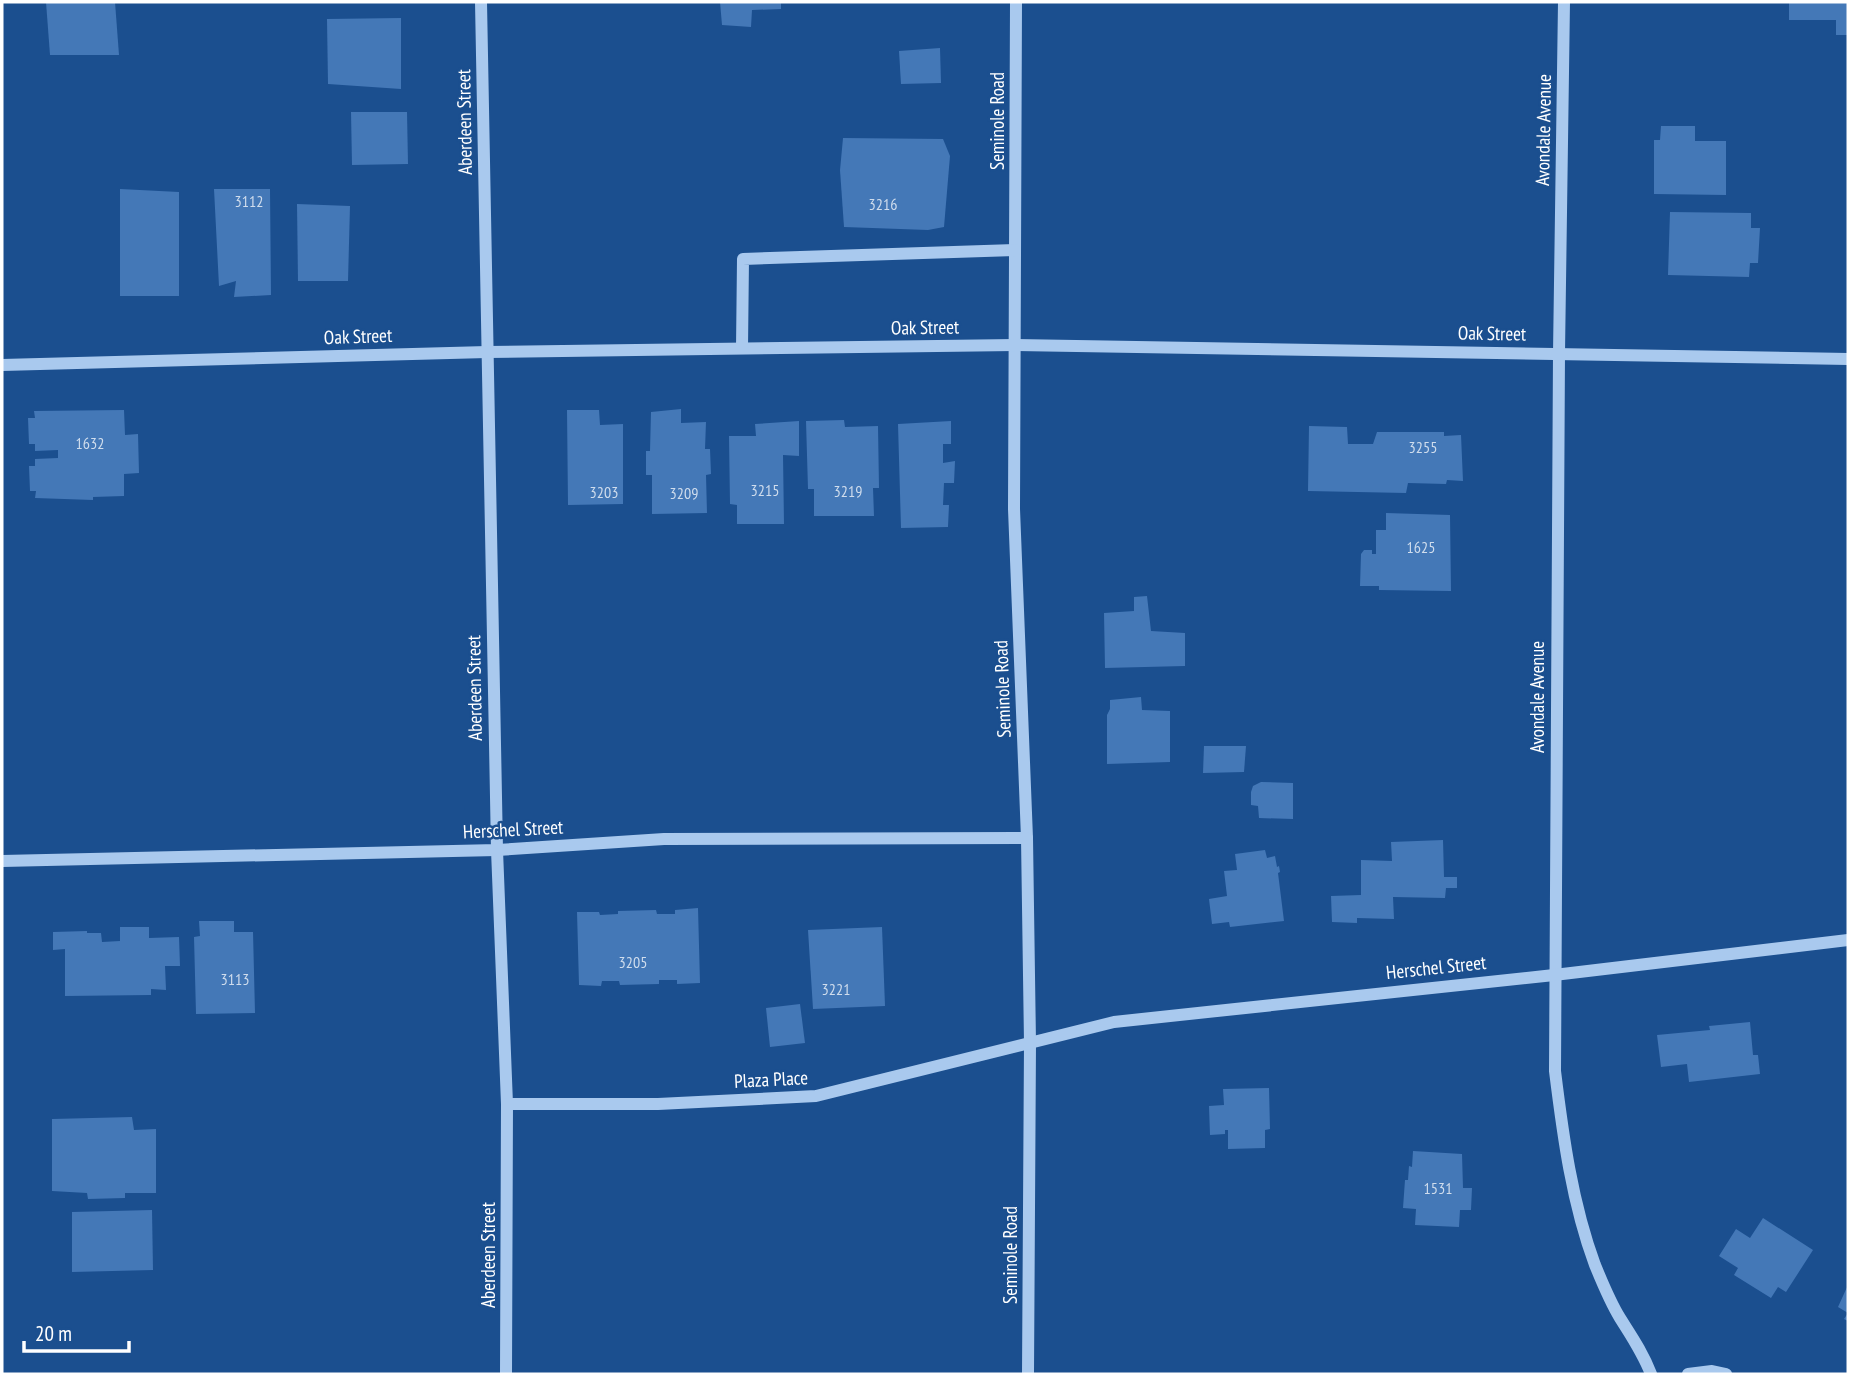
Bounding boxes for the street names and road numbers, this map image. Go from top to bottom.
street label: Aberdeen Street [451,68,477,175]
street label: Seminole Road [985,72,1009,170]
street label: Avondale Avenue [1530,74,1556,186]
street label: Oak Street [891,314,960,340]
street label: Oak Street [1458,320,1527,346]
street label: Oak Street [323,323,393,349]
street label: Aberdeen Street [461,634,487,741]
street label: Seminole Road [988,640,1016,738]
street label: Avondale Avenue [1525,641,1549,753]
street label: Herschel Street [462,814,565,844]
street label: Herschel Street [1385,950,1488,984]
street label: Plaza Place [733,1065,809,1093]
street label: Aberdeen Street [476,1201,500,1308]
street label: Seminole Road [998,1206,1022,1304]

